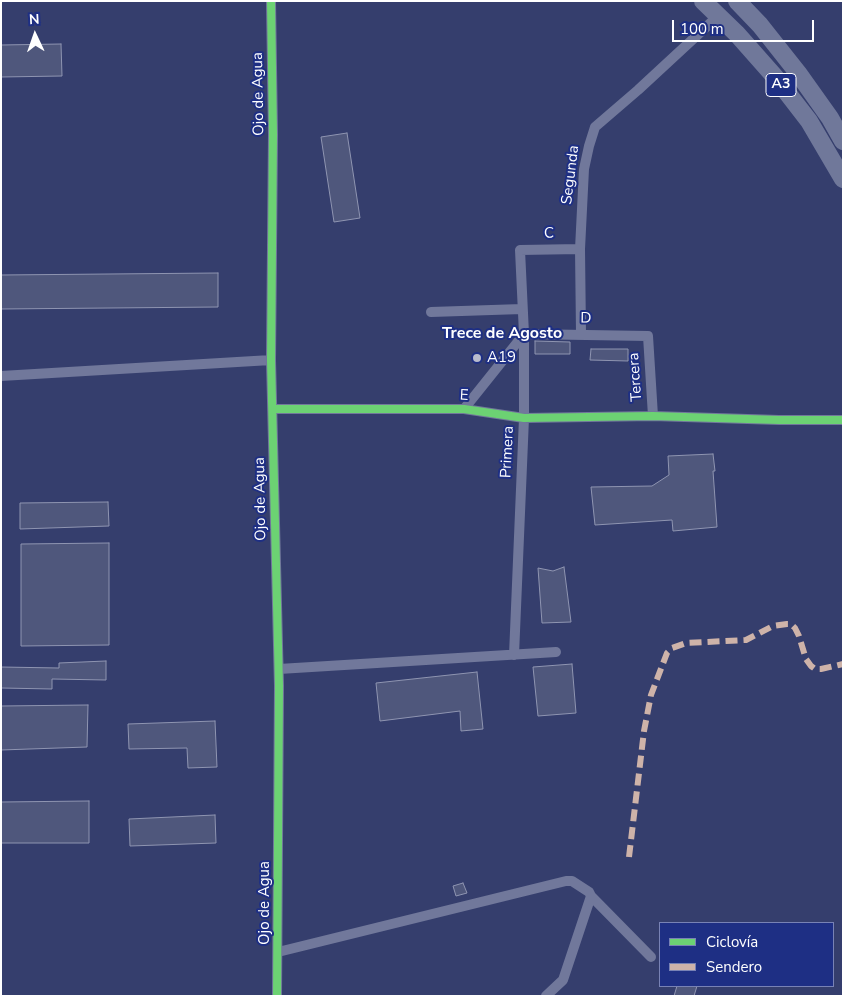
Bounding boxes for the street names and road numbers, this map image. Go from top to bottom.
street label: Ojo de Agua [249,52,269,136]
road number: A3 [766,74,796,96]
street label: Segunda [558,144,584,206]
street label: C [544,225,554,243]
street label: D [580,310,592,328]
street label: Tercera [625,352,647,402]
street label: E [459,387,469,405]
street label: Primera [498,425,518,479]
street label: Ojo de Agua [251,457,271,541]
street label: Ojo de Agua [256,861,274,945]

